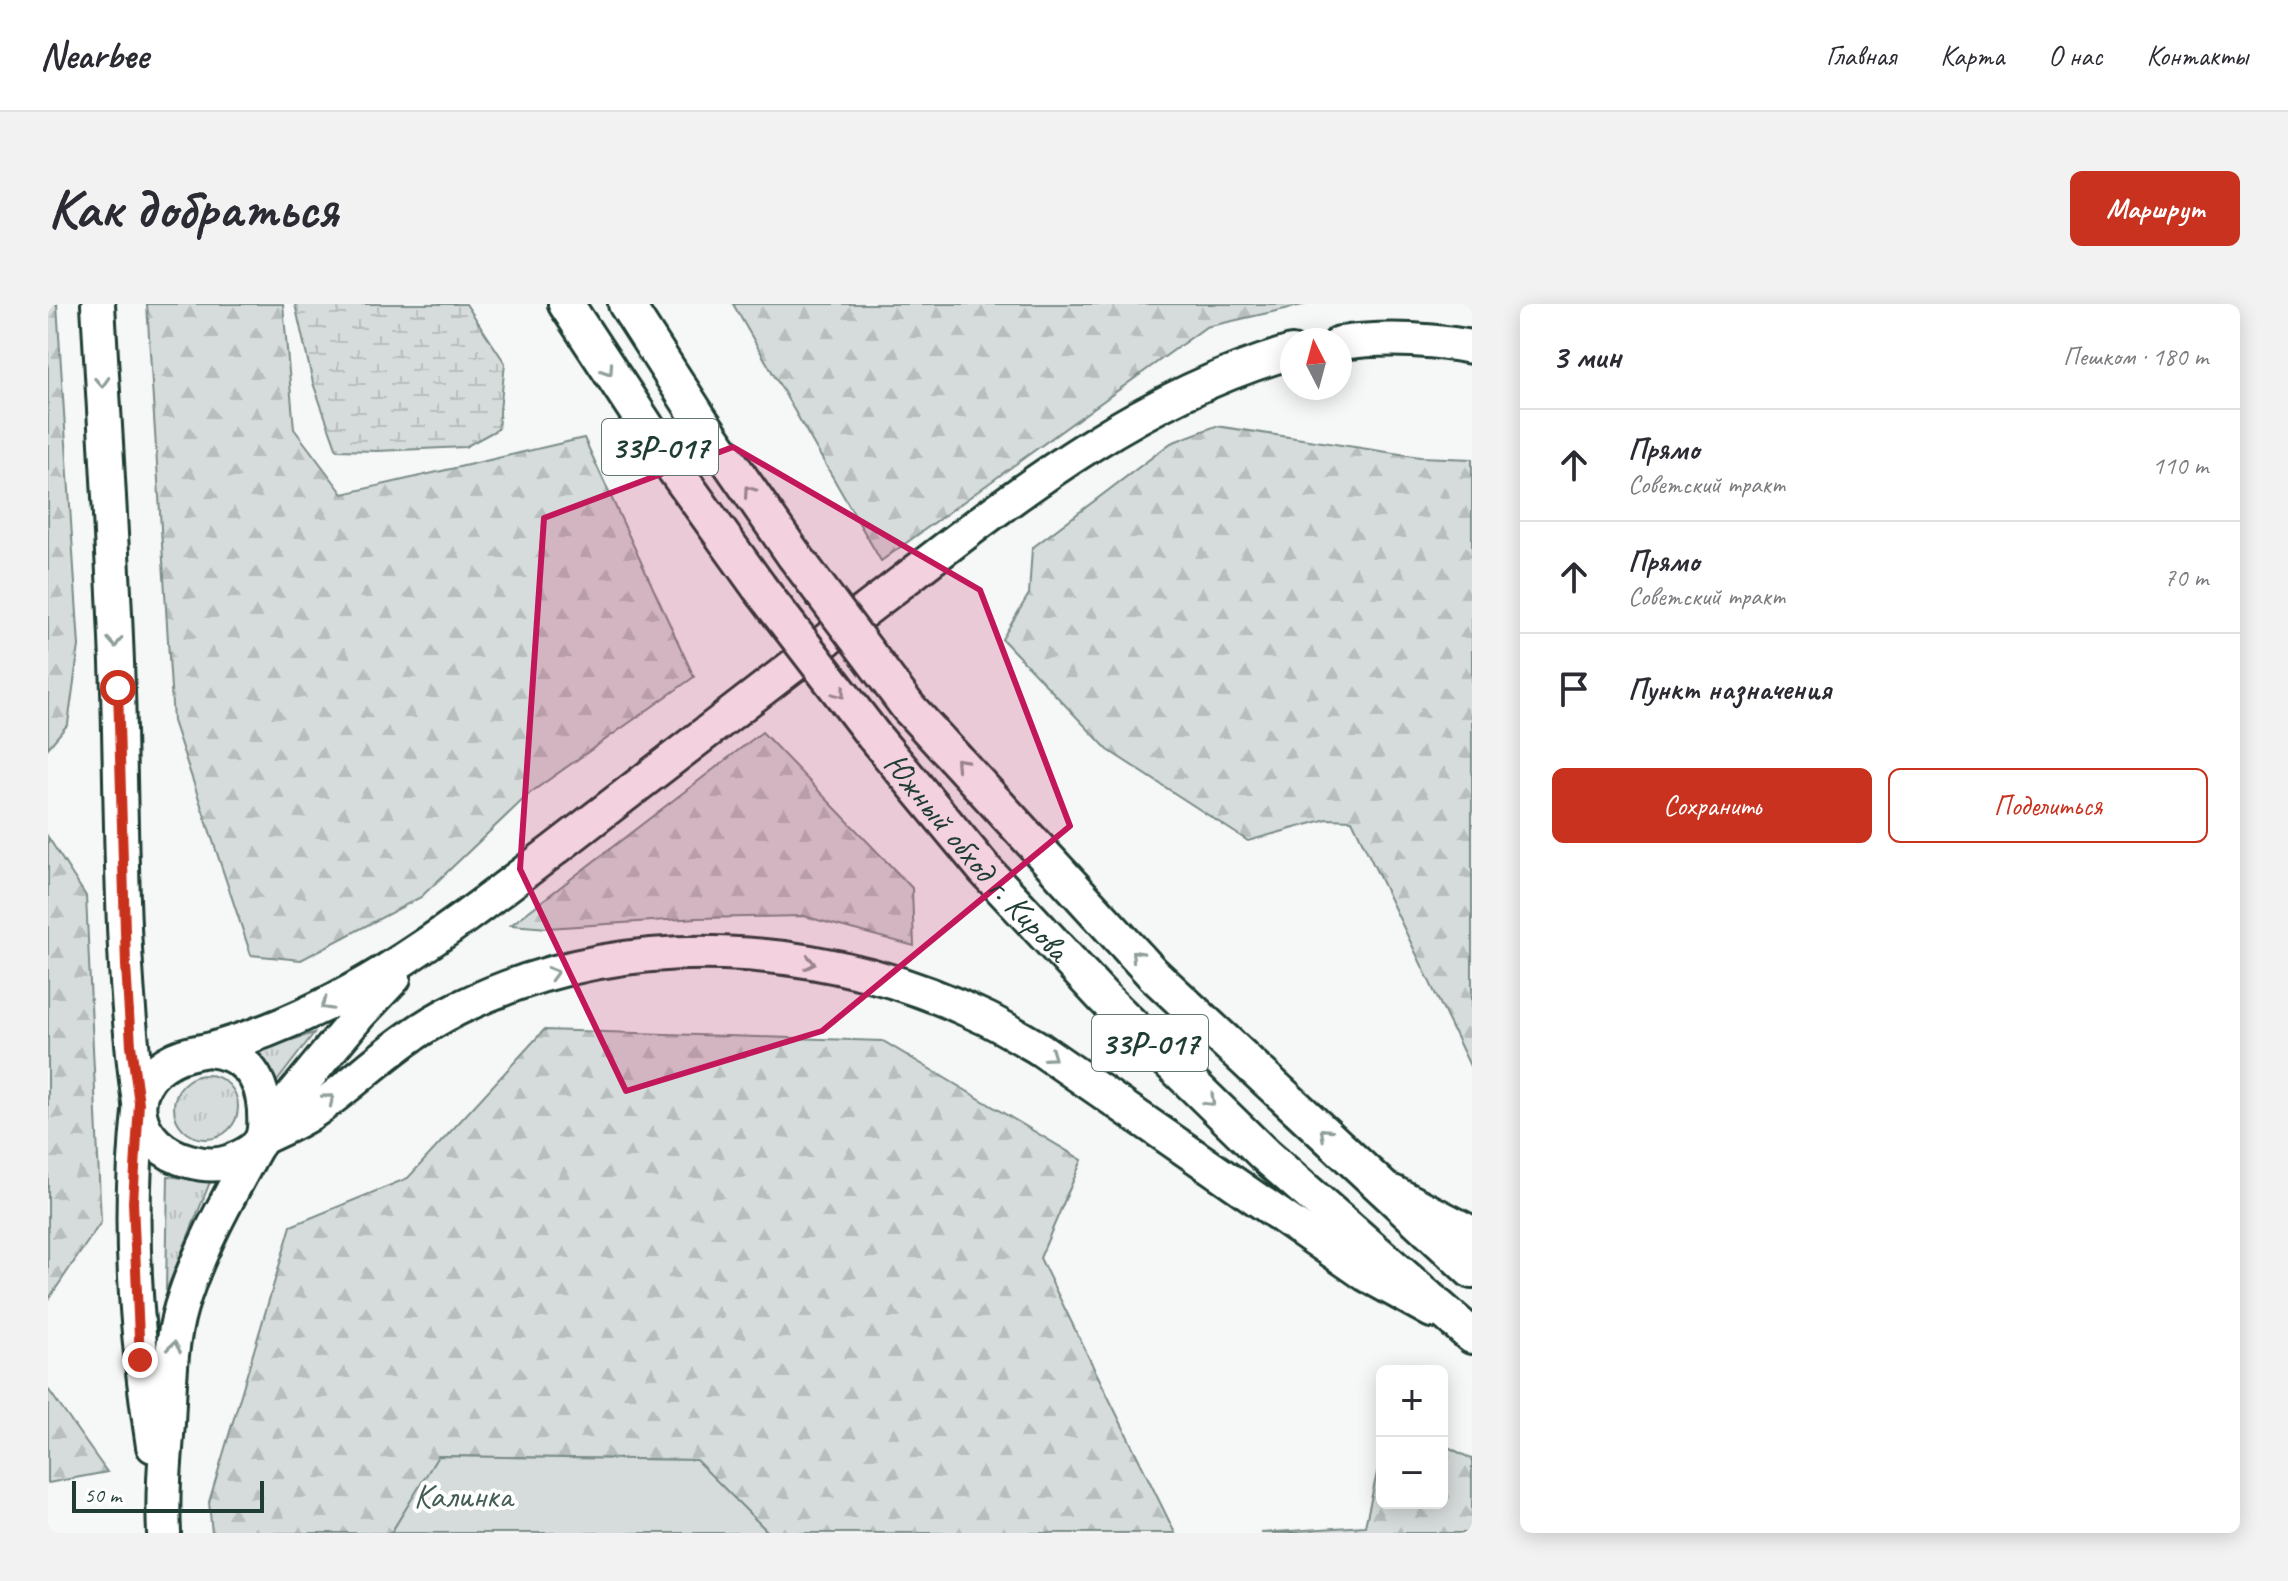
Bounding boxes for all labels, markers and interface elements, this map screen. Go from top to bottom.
text: Nearbee [40,32,148,79]
text: Главная [1826,38,1896,73]
text: Карта [1940,38,2004,73]
text: О нас [2048,38,2102,73]
text: Контакты [2146,38,2248,73]
button: Маршрут [2070,171,2240,246]
text: Как добраться [48,173,338,244]
north arrow [1280,328,1352,400]
text: 3 мин [1552,335,1621,378]
text: Пешком · 180 m [2063,340,2208,373]
one-way arrow [598,361,613,375]
one-way arrow [93,376,110,389]
road number: 33Р-017 [602,419,718,475]
text: Прямо [1628,430,1699,468]
icon: ahead [1552,443,1596,487]
text: 110 m [2152,449,2208,482]
text: Советский тракт [1628,468,1784,501]
one-way arrow [744,485,759,499]
text: Прямо [1628,542,1699,580]
icon: ahead [1552,555,1596,599]
text: 70 m [2164,561,2208,594]
text: Советский тракт [1628,580,1784,613]
one-way arrow [107,636,124,649]
icon: arrive [1552,667,1596,711]
route start [100,670,136,706]
text: Пункт назначения [1628,670,1831,708]
one-way arrow [831,684,845,699]
street label: Южный обход г. Кирова [875,743,1082,972]
one-way arrow [955,758,969,772]
button: Сохранить [1552,768,1872,843]
button: Поделиться [1888,768,2208,843]
one-way arrow [1131,949,1146,964]
one-way arrow [803,954,817,971]
one-way arrow [546,966,559,982]
one-way arrow [320,995,335,1011]
road number: 33Р-017 [1092,1015,1208,1071]
one-way arrow [1042,1047,1056,1062]
one-way arrow [1201,1092,1215,1106]
one-way arrow [320,1095,335,1109]
one-way arrow [1320,1128,1334,1143]
one-way arrow [165,1340,182,1353]
route end [122,1342,158,1378]
map controls [1376,1365,1448,1509]
button: + [1376,1365,1448,1437]
button: − [1376,1437,1448,1509]
park label: Калинка [414,1474,515,1517]
scale bar [72,1477,264,1513]
text: 50 m [84,1481,121,1509]

